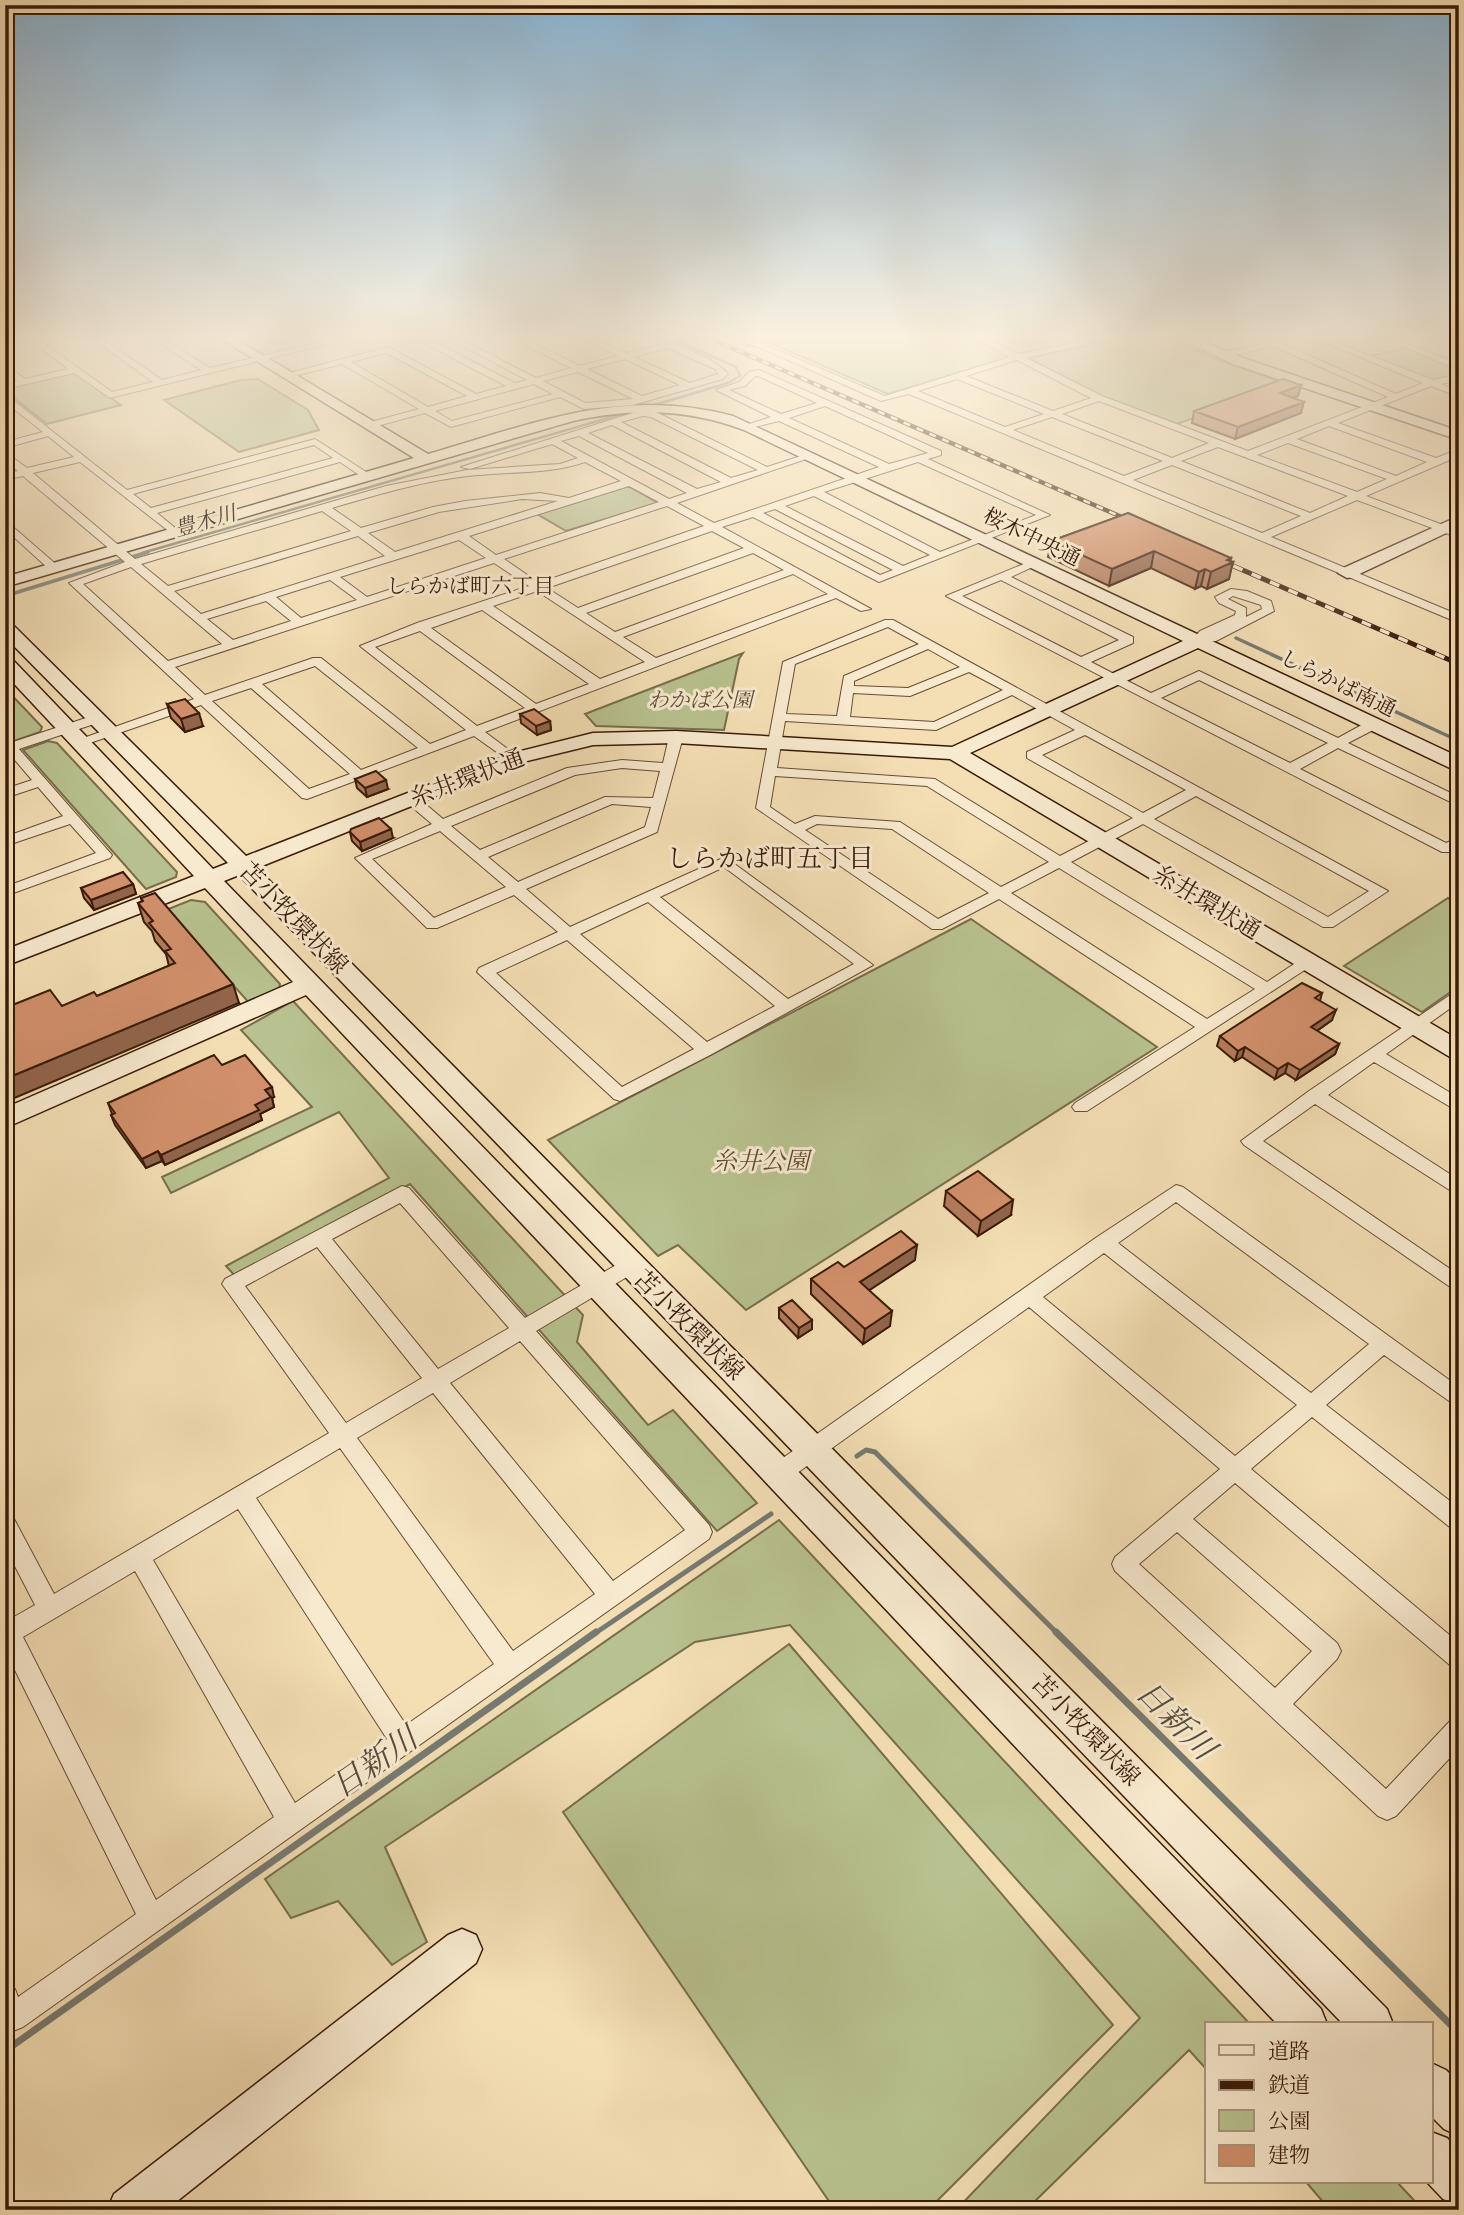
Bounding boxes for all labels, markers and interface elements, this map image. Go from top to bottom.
water label: 豊木川 [170,496,241,544]
street label: 桜木中央通 [978,500,1086,573]
district label: しらかば町六丁目 [386,570,554,601]
street label: しらかば南通 [1275,641,1402,724]
park label: わかば公園 [648,684,755,715]
street label: 糸井環状通 [405,740,529,815]
district label: しらかば町五丁目 [666,838,874,877]
street label: 苫小牧環状線 [232,854,357,982]
street label: 糸井環状通 [1147,856,1268,947]
park label: 糸井公園 [713,1143,813,1178]
street label: 苫小牧環状線 [626,1261,753,1388]
street label: 苫小牧環状線 [1024,1666,1149,1794]
water label: 日新川 [1126,1669,1229,1772]
water label: 日新川 [321,1713,429,1808]
legend [1205,2022,1432,2184]
text: 道路 [1268,2035,1310,2066]
text: 鉄道 [1268,2069,1310,2100]
text: 公園 [1268,2105,1310,2136]
text: 建物 [1268,2139,1310,2170]

